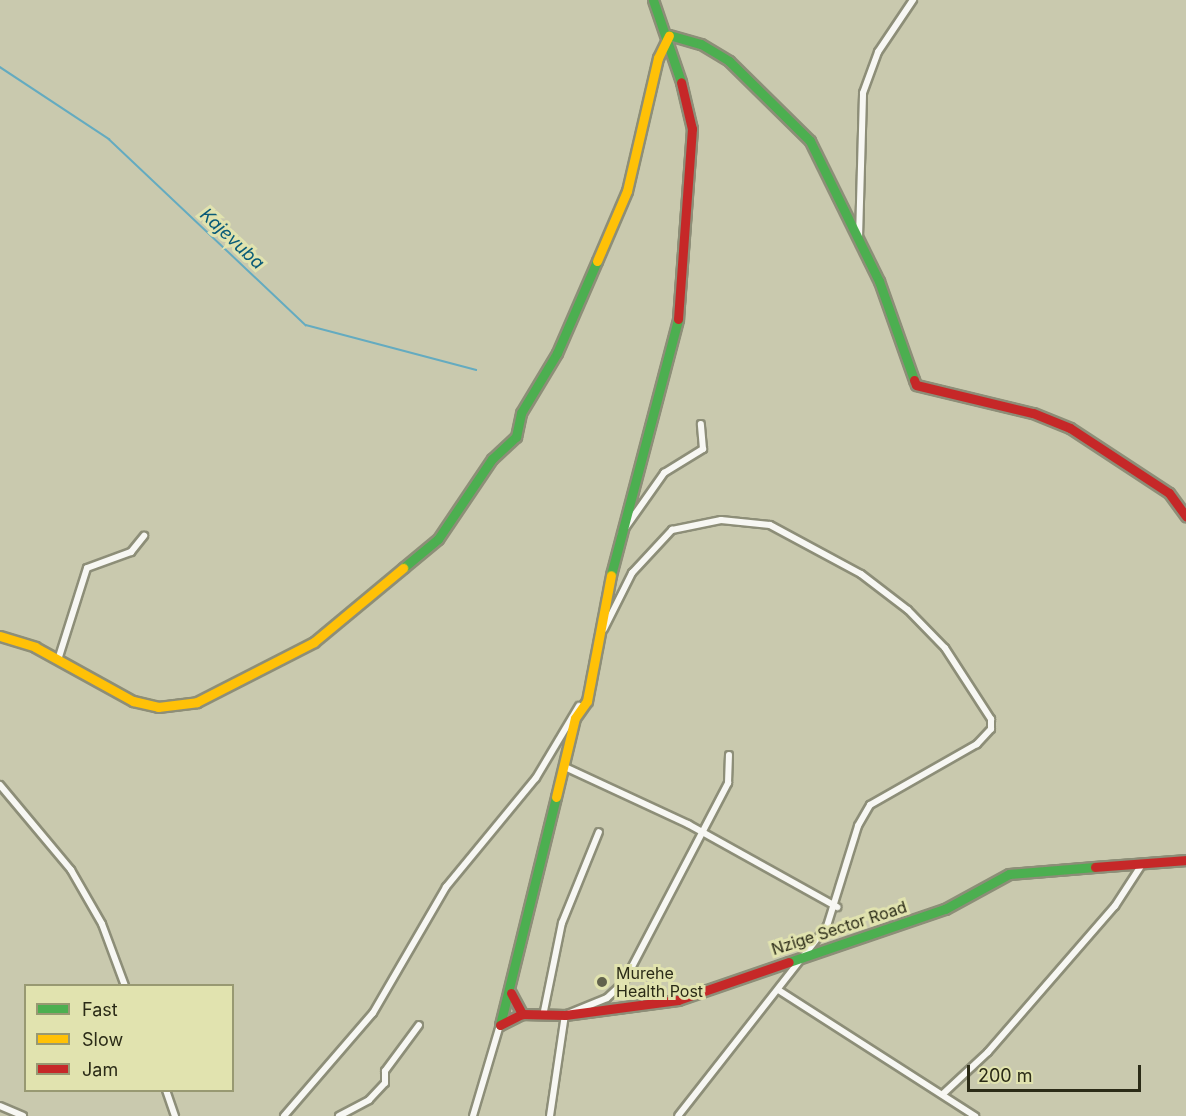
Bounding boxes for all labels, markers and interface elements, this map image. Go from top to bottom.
water label: Kajevuba [196,204,268,274]
street label: Nzige Sector Road [769,897,909,959]
place label: Murehe Health Post [616,963,703,1001]
marker: Murehe Health Post [593,973,611,991]
legend [24,984,234,1092]
text: Fast [82,999,118,1020]
text: Slow [82,1029,123,1050]
scale bar [970,1053,1144,1091]
text: Jam [82,1059,118,1080]
text: 200 m [978,1065,1033,1086]

